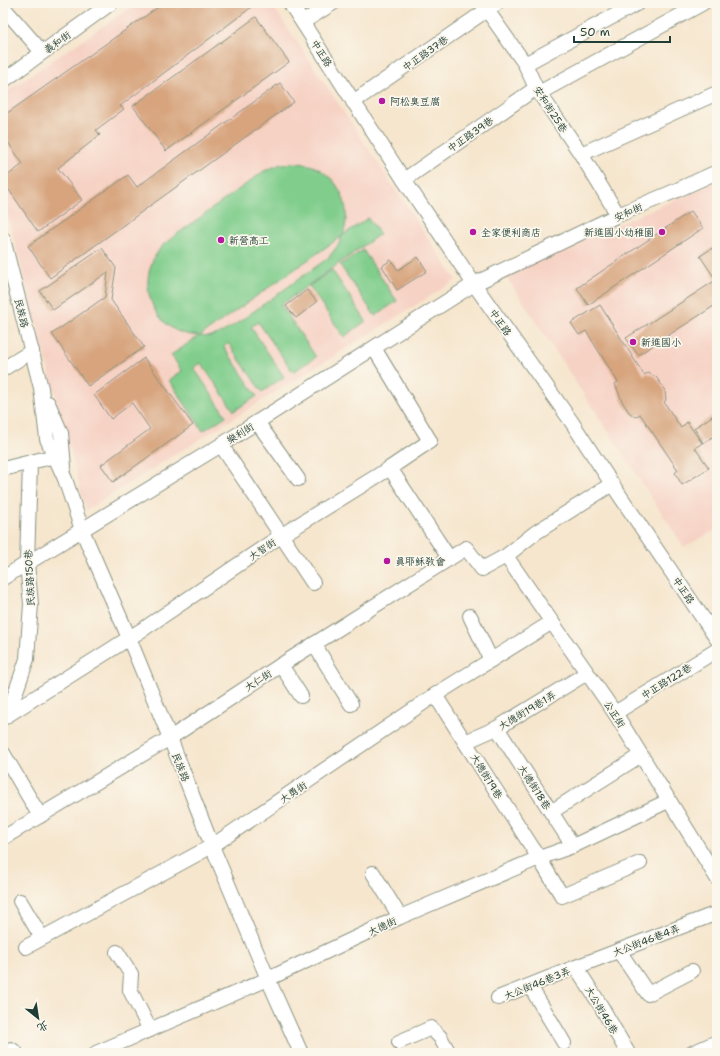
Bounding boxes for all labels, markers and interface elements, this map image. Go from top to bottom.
scale bar [574,18,670,44]
text: 50 m [580,24,610,40]
street label: 義和街 [41,28,73,56]
street label: 中正路37巷 [400,32,452,74]
street label: 中正路 [308,37,335,69]
street label: 安和街25巷 [531,84,571,136]
place label: 阿松臭豆腐 [390,95,440,108]
marker: 阿松臭豆腐 [377,96,387,106]
street label: 中正路39巷 [445,113,497,155]
street label: 安和街 [612,200,645,224]
place label: 全家便利商店 [481,226,541,239]
place label: 新進國小幼稚園 [584,226,654,239]
marker: 全家便利商店 [468,227,478,237]
marker: 新進國小幼稚園 [657,227,667,237]
place label: 新營高工 [229,234,269,247]
marker: 新營高工 [216,235,226,245]
street label: 民族路 [12,297,31,329]
street label: 中正路 [487,306,515,338]
place label: 新進國小 [641,336,681,349]
marker: 新進國小 [628,337,638,347]
street label: 樂利街 [224,420,256,447]
street label: 大智街 [246,536,278,563]
street label: 民族路150巷 [21,548,37,607]
place label: 真耶穌教會 [395,555,446,568]
marker: 真耶穌教會 [382,556,392,566]
street label: 中正路 [670,574,697,606]
street label: 中正路122巷 [639,660,695,702]
street label: 大仁街 [242,667,274,694]
street label: 大德街19巷1弄 [496,688,558,733]
street label: 公正街 [601,698,628,730]
street label: 民族路 [169,751,192,784]
street label: 大德街19巷 [468,751,506,802]
street label: 大德街18巷 [515,762,554,813]
street label: 大勇街 [277,779,309,806]
street label: 大德街 [366,914,399,939]
street label: 大公街46巷4弄 [611,922,682,959]
street label: 大公街46巷3弄 [502,964,572,1003]
street label: 大公街46巷 [582,984,622,1038]
north arrow [18,998,58,1038]
text: 北 [34,1017,51,1035]

